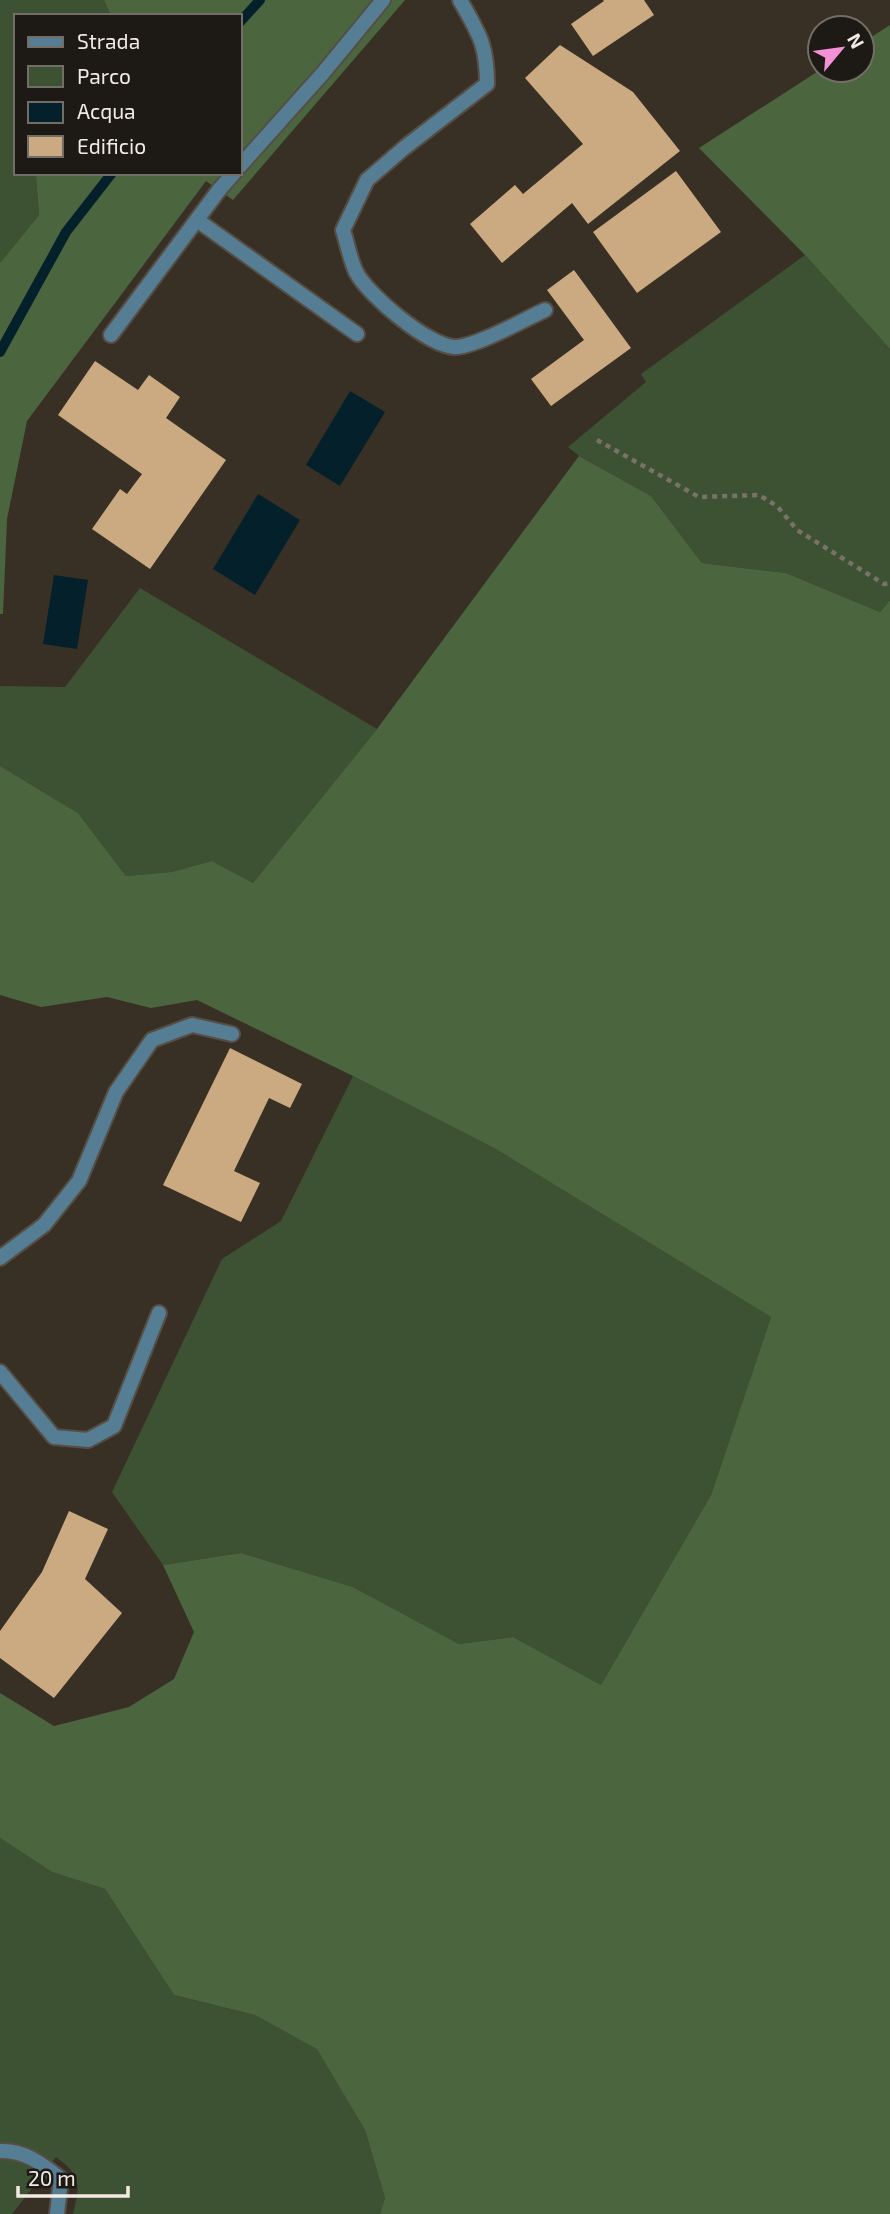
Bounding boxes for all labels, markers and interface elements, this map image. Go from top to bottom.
legend [14,14,242,175]
north arrow [806,14,876,84]
text: Strada [77,28,140,53]
text: N [843,29,870,52]
text: Parco [77,63,131,88]
text: Acqua [77,98,136,123]
text: Edificio [77,133,146,158]
scale bar [18,2154,128,2198]
text: 20 m [28,2165,76,2190]

